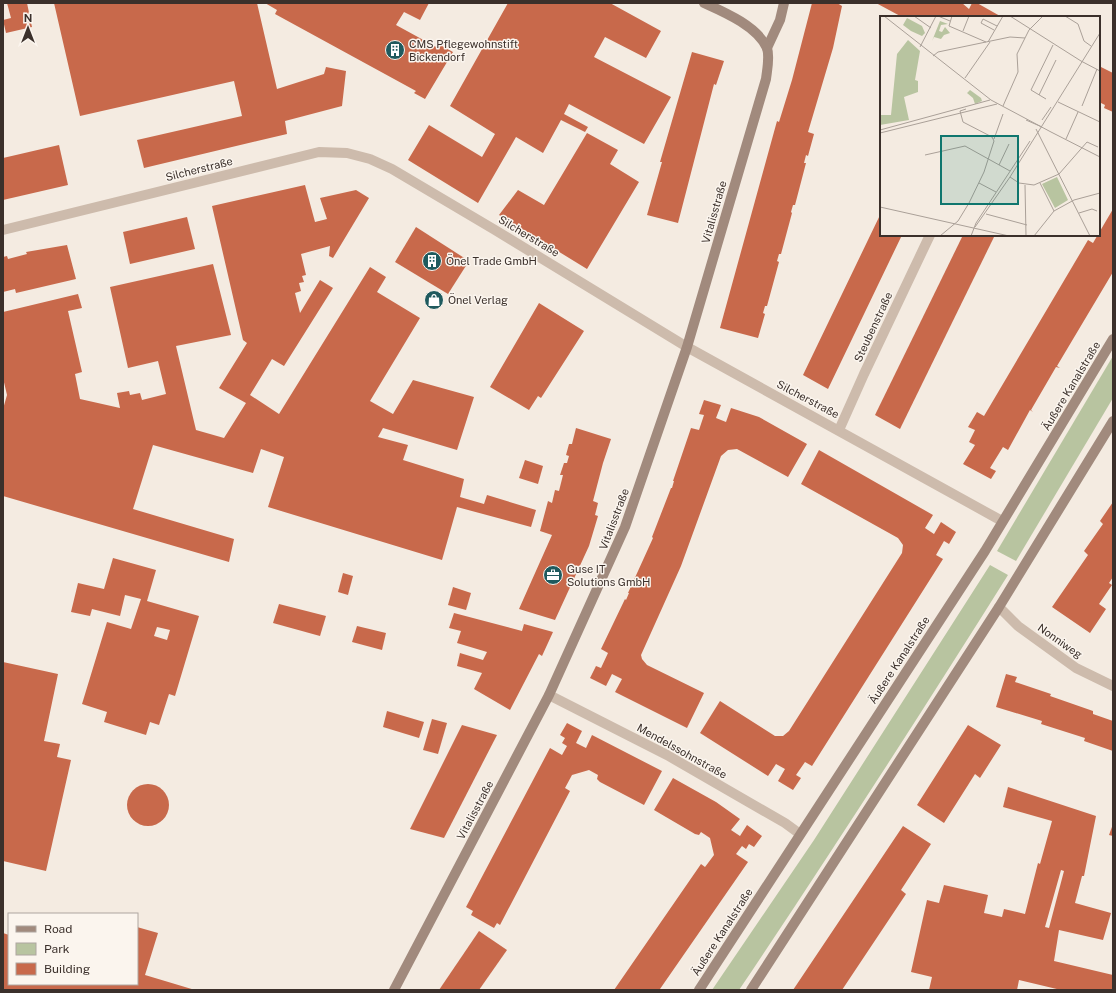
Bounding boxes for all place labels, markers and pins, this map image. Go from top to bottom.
place label: CMS Pflegewohnstift Bickendorf [409,38,518,63]
building icon: CMS Pflegewohnstift Bickendorf [384,39,406,61]
building icon: Önel Trade GmbH [421,250,443,272]
place label: Önel Trade GmbH [446,254,537,267]
shop icon: Önel Verlag [423,289,445,311]
place label: Önel Verlag [448,293,508,306]
place label: Guse IT Solutions GmbH [567,563,650,588]
office icon: Guse IT Solutions GmbH [542,564,564,586]

